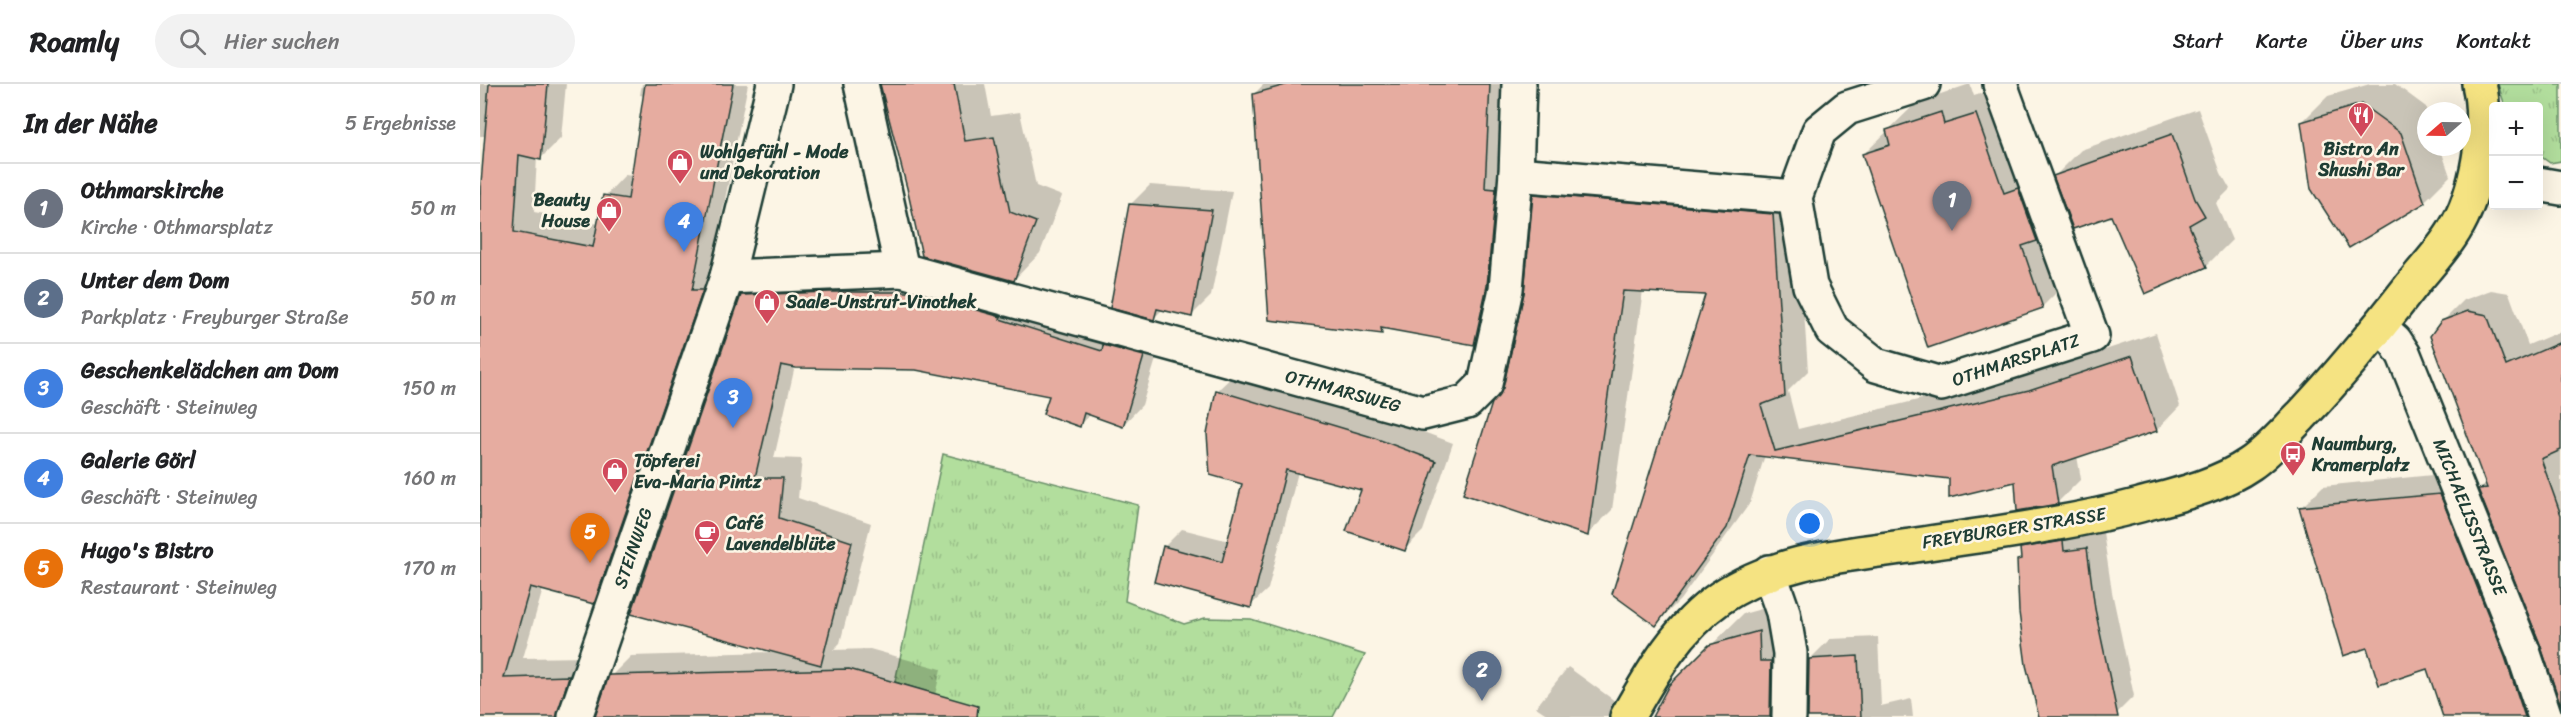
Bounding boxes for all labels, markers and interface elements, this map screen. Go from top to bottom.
search box [155,14,575,68]
text: Roamly [30,17,119,66]
text: Hier suchen [224,22,339,61]
text: Start [2173,22,2223,60]
text: Karte [2256,22,2308,60]
text: Über uns [2341,22,2423,60]
text: Kontakt [2456,22,2531,60]
icon: search [176,25,209,58]
text: In der Nähe [24,100,158,146]
restaurant icon: Bistro An Shushi Bar [2346,100,2376,138]
north arrow [2417,102,2471,156]
map controls [2489,102,2543,210]
button: + [2489,102,2543,156]
text: 5 Ergebnisse [345,106,456,141]
place label: Bistro An Shushi Bar [2317,133,2405,186]
place label: Wohlgefühl - Mode und Dekoration [700,136,849,189]
shop icon: Wohlgefühl - Mode und Dekoration [665,147,695,185]
button: − [2489,156,2543,210]
text: Othmarskirche [81,171,223,210]
pin: 1 [1932,182,1972,231]
place label: Beauty House [533,184,591,237]
text: 1 [39,191,48,226]
text: 50 m [411,191,456,226]
shop icon: Beauty House [594,195,624,233]
pin: 4 [664,202,704,252]
text: Kirche · Othmarsplatz [81,210,273,245]
text: Unter dem Dom [81,261,230,300]
text: 2 [38,281,49,316]
text: 50 m [411,281,456,316]
place label: Saale-Unstrut-Vinothek [785,286,977,318]
shop icon: Saale-Unstrut-Vinothek [752,287,782,325]
text: Parkplatz · Freyburger Straße [81,300,348,335]
street label: OTHMARSPLATZ [1948,324,2085,396]
text: Geschenkelädchen am Dom [81,351,339,390]
street label: OTHMARSWEG [1282,360,1405,422]
text: 3 [38,371,49,406]
text: 150 m [402,371,456,406]
pin: 3 [714,378,752,428]
text: Geschäft · Steinweg [81,390,258,425]
place label: Naumburg, Kramerplatz [2311,428,2411,481]
street label: MICHAELISSTRASSE [2424,433,2517,602]
bus stop icon: Naumburg, Kramerplatz [2278,439,2308,477]
text: Galerie Görl [81,441,196,480]
place label: Töpferei Eva-Maria Pintz [634,445,763,498]
shop icon: Töpferei Eva-Maria Pintz [600,456,630,494]
text: 4 [37,461,50,496]
text: 160 m [403,461,456,496]
text: Geschäft · Steinweg [81,480,258,515]
street label: FREYBURGER STRASSE [1920,498,2109,558]
street label: STEINWEG [604,503,662,593]
place label: Café Lavendelblüte [725,507,836,560]
your location [1795,509,1824,538]
pin: 5 [570,514,610,563]
cafe icon: Café Lavendelblüte [692,518,722,556]
text: Hugo's Bistro [81,531,214,570]
text: 5 [37,551,50,586]
text: 170 m [403,551,456,586]
text: Restaurant · Steinweg [81,570,277,605]
pin: 2 [1462,652,1502,701]

